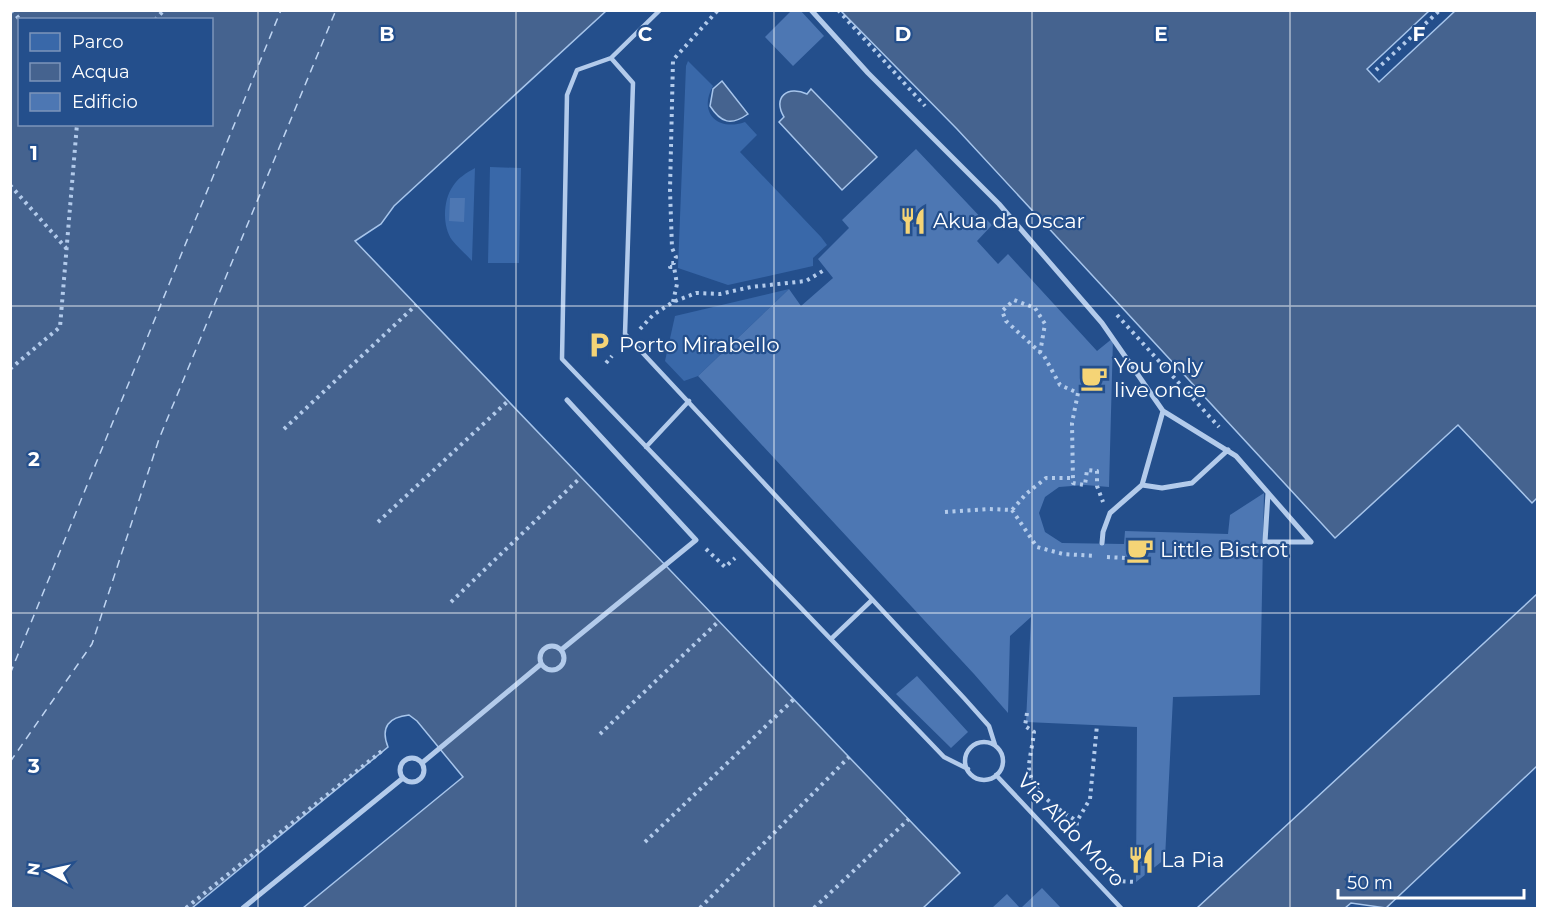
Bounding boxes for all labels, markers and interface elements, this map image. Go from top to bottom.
legend [18,18,213,126]
text: B [379,22,395,46]
text: C [638,22,653,46]
text: D [895,22,911,46]
text: E [1154,22,1168,46]
text: F [1413,22,1426,46]
text: Parco [72,31,124,53]
text: Acqua [72,61,130,83]
text: Edificio [72,91,138,113]
text: 1 [30,141,38,165]
restaurant icon: Akua da Oscar [898,206,928,236]
place label: Akua da Oscar [933,208,1085,233]
parking icon: Porto Mirabello [584,330,614,360]
place label: Porto Mirabello [619,332,780,357]
place label: You only live once [1114,353,1206,402]
cafe icon: You only live once [1079,363,1109,393]
text: 2 [28,447,40,471]
cafe icon: Little Bistrot [1125,535,1155,565]
place label: Little Bistrot [1160,537,1289,562]
text: 3 [27,754,40,778]
street label: Via Aldo Moro [1012,768,1130,892]
north arrow [18,841,78,901]
restaurant icon: La Pia [1126,845,1156,875]
place label: La Pia [1161,847,1224,872]
text: N [23,861,44,877]
scale bar [1338,862,1524,900]
text: 50 m [1347,872,1393,894]

